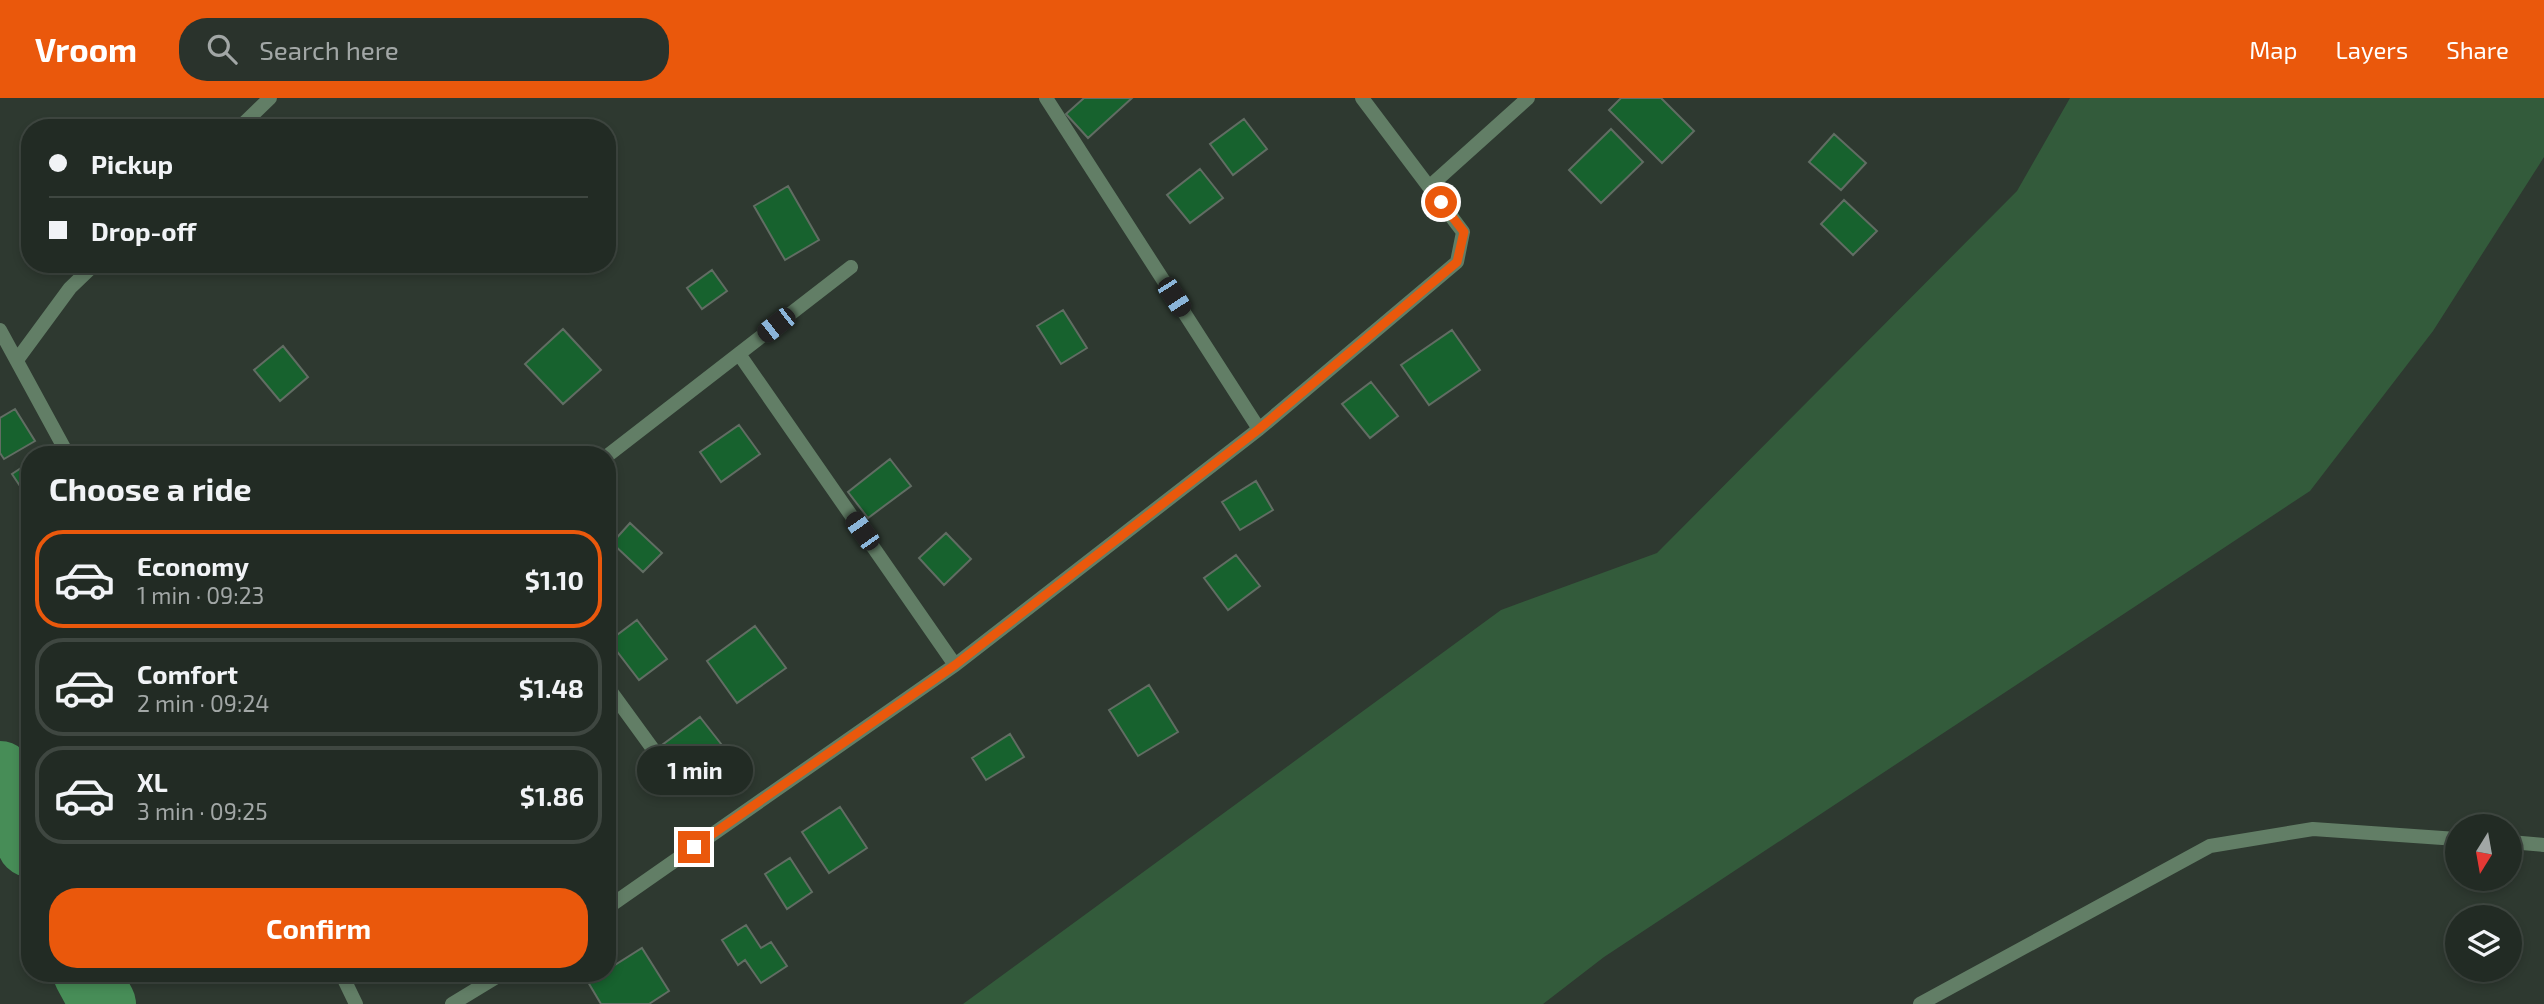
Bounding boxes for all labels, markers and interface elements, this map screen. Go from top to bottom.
search box [179,18,669,81]
text: Vroom [35,29,137,69]
icon: search [203,30,241,68]
text: Search here [259,34,399,65]
text: Map [2249,35,2297,64]
text: Layers [2335,35,2408,64]
text: Share [2446,35,2509,64]
text: Pickup [91,148,173,179]
route start [1425,186,1457,218]
text: Drop-off [91,215,196,246]
car [1154,274,1195,320]
car [753,304,800,346]
text: Choose a ride [49,469,252,507]
car [842,508,883,554]
icon: car [53,548,116,611]
text: Economy [137,550,249,581]
text: $1.10 [525,564,584,595]
text: 1 min · 09:23 [137,581,264,609]
icon: car [53,656,116,719]
text: Comfort [137,658,238,689]
text: $1.48 [519,672,584,703]
text: 2 min · 09:24 [137,689,269,717]
callout: 1 min [636,746,752,794]
text: 1 min [667,756,723,784]
icon: car [53,764,116,827]
text: XL [137,766,168,797]
text: $1.86 [520,780,584,811]
text: 3 min · 09:25 [137,797,268,825]
north arrow [2445,814,2522,891]
map controls [2445,814,2522,982]
route end [678,831,710,863]
button: Confirm [49,888,588,968]
button: layers [2445,905,2522,982]

